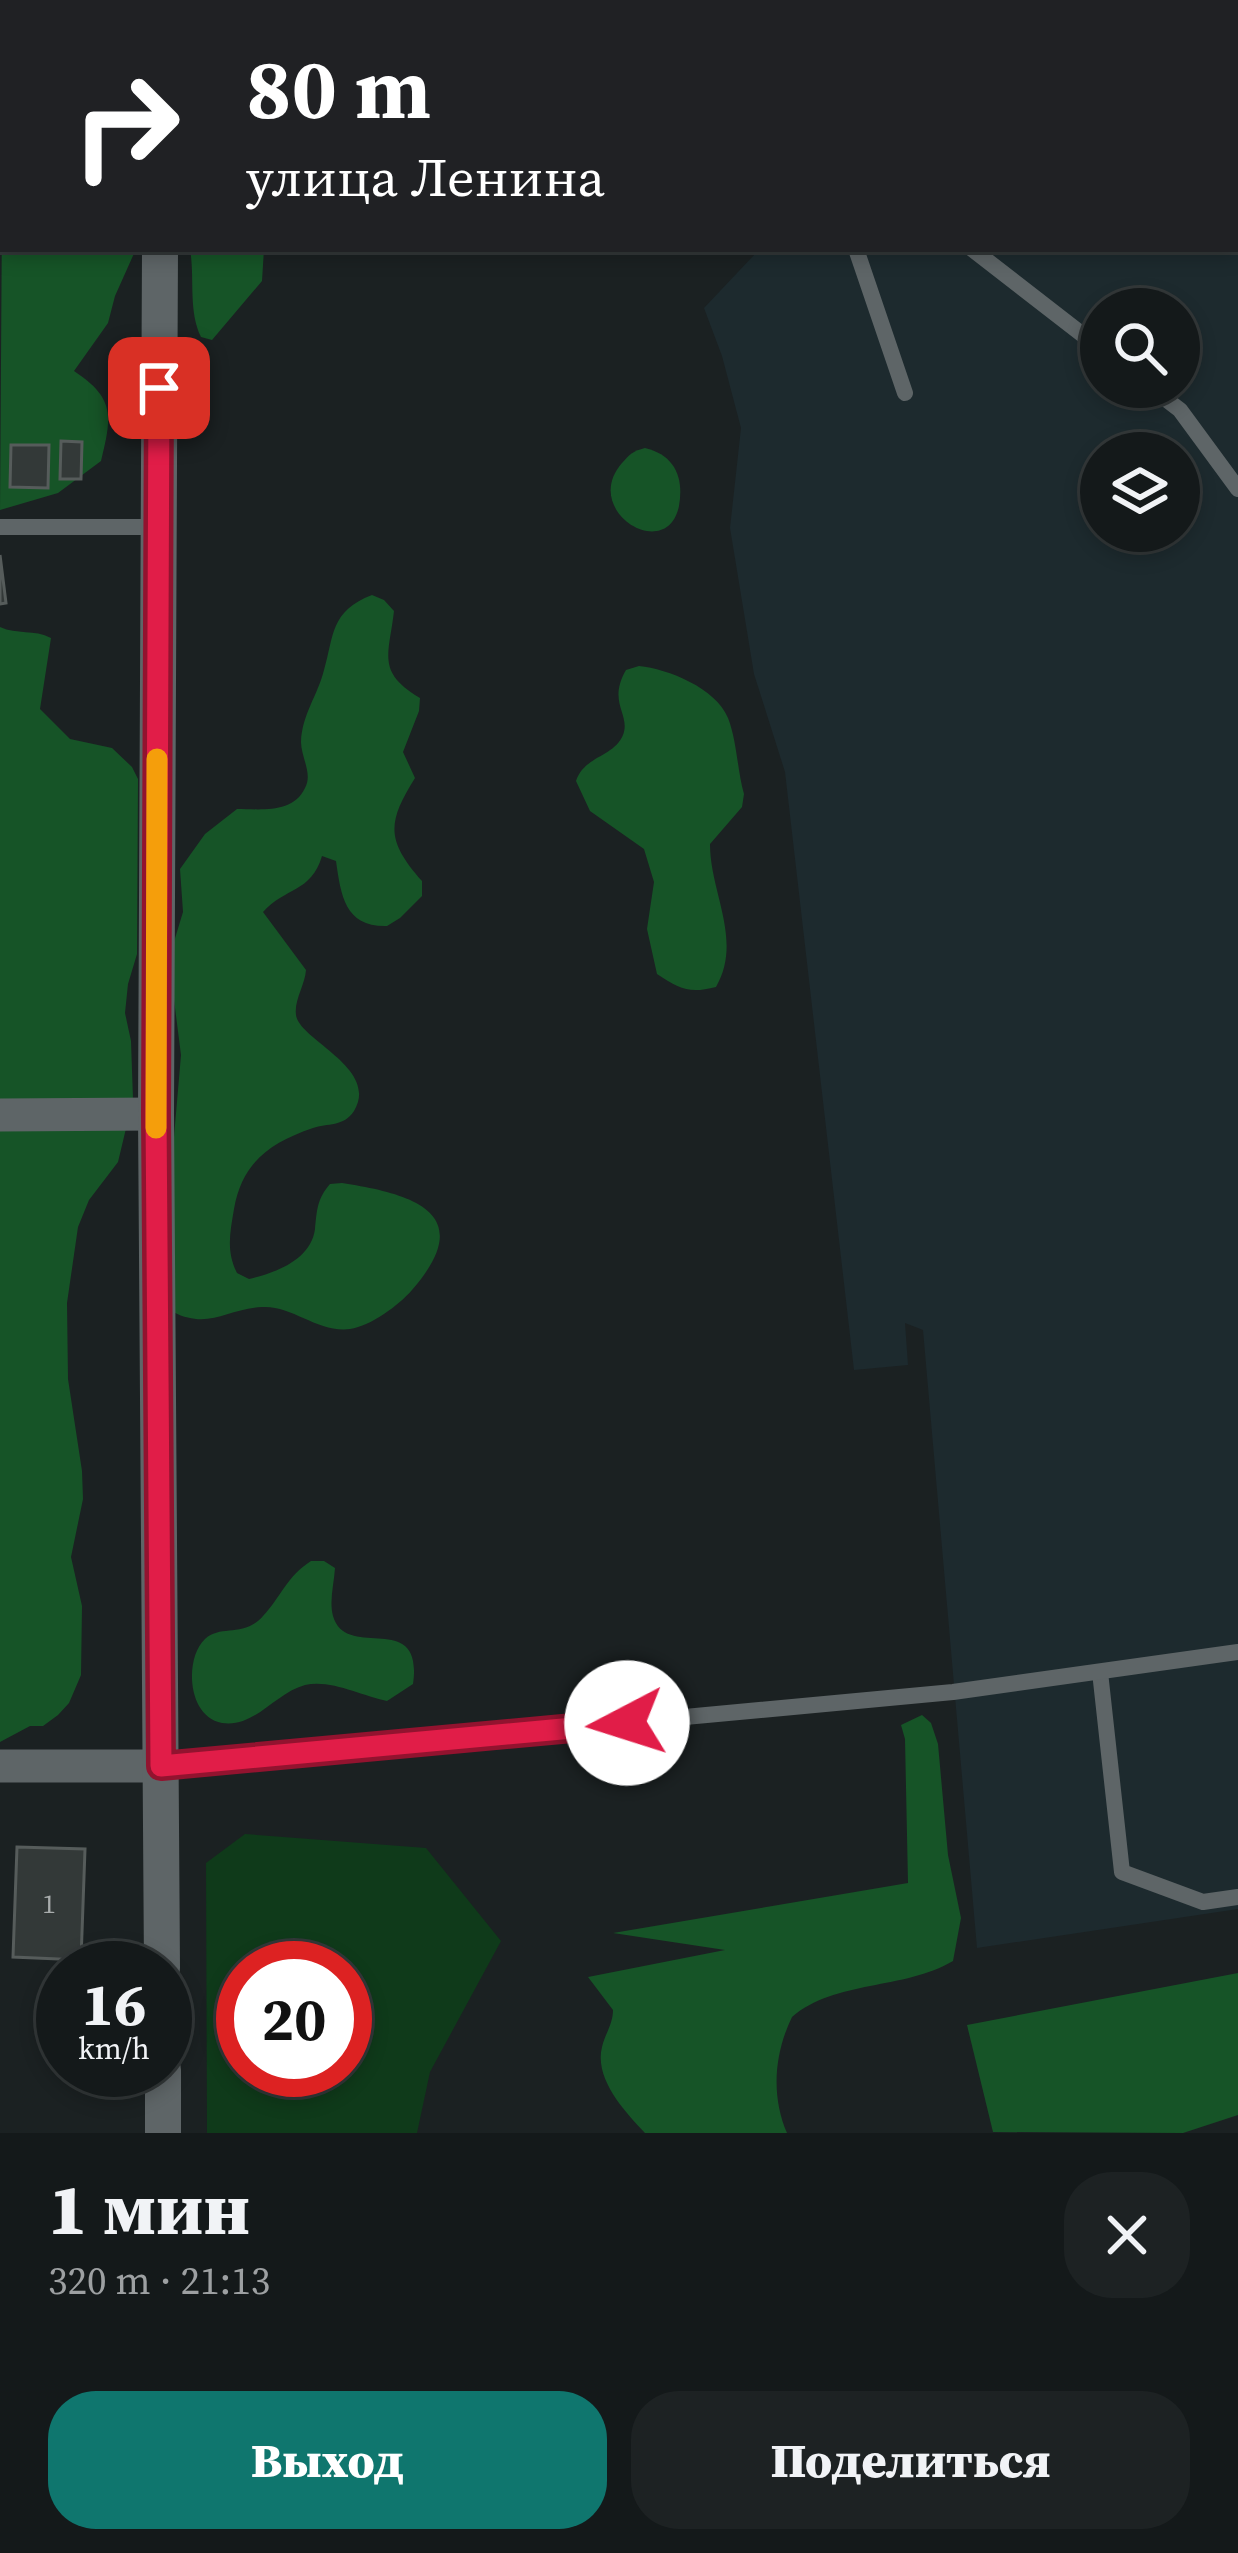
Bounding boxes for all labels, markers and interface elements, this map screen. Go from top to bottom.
text: 80 m [246,31,431,146]
icon: right [48,48,204,204]
text: улица Ленина [246,140,605,214]
map controls [1080,288,1200,552]
button: search [1080,288,1200,408]
pin [108,337,210,439]
icon: arrive [126,355,192,421]
button: layers [1080,432,1200,552]
position arrow [564,1660,690,1786]
house number: 1 [42,1885,56,1922]
speed limit sign: 20 [216,1941,372,2097]
text: 16 [81,1963,147,2045]
text: km/h [78,2028,150,2069]
text: 1 мин [48,2159,250,2258]
button: close [1064,2172,1190,2298]
text: 320 m · 21:13 [48,2254,270,2307]
button: Выход [48,2391,607,2529]
button: Поделиться [631,2391,1190,2529]

